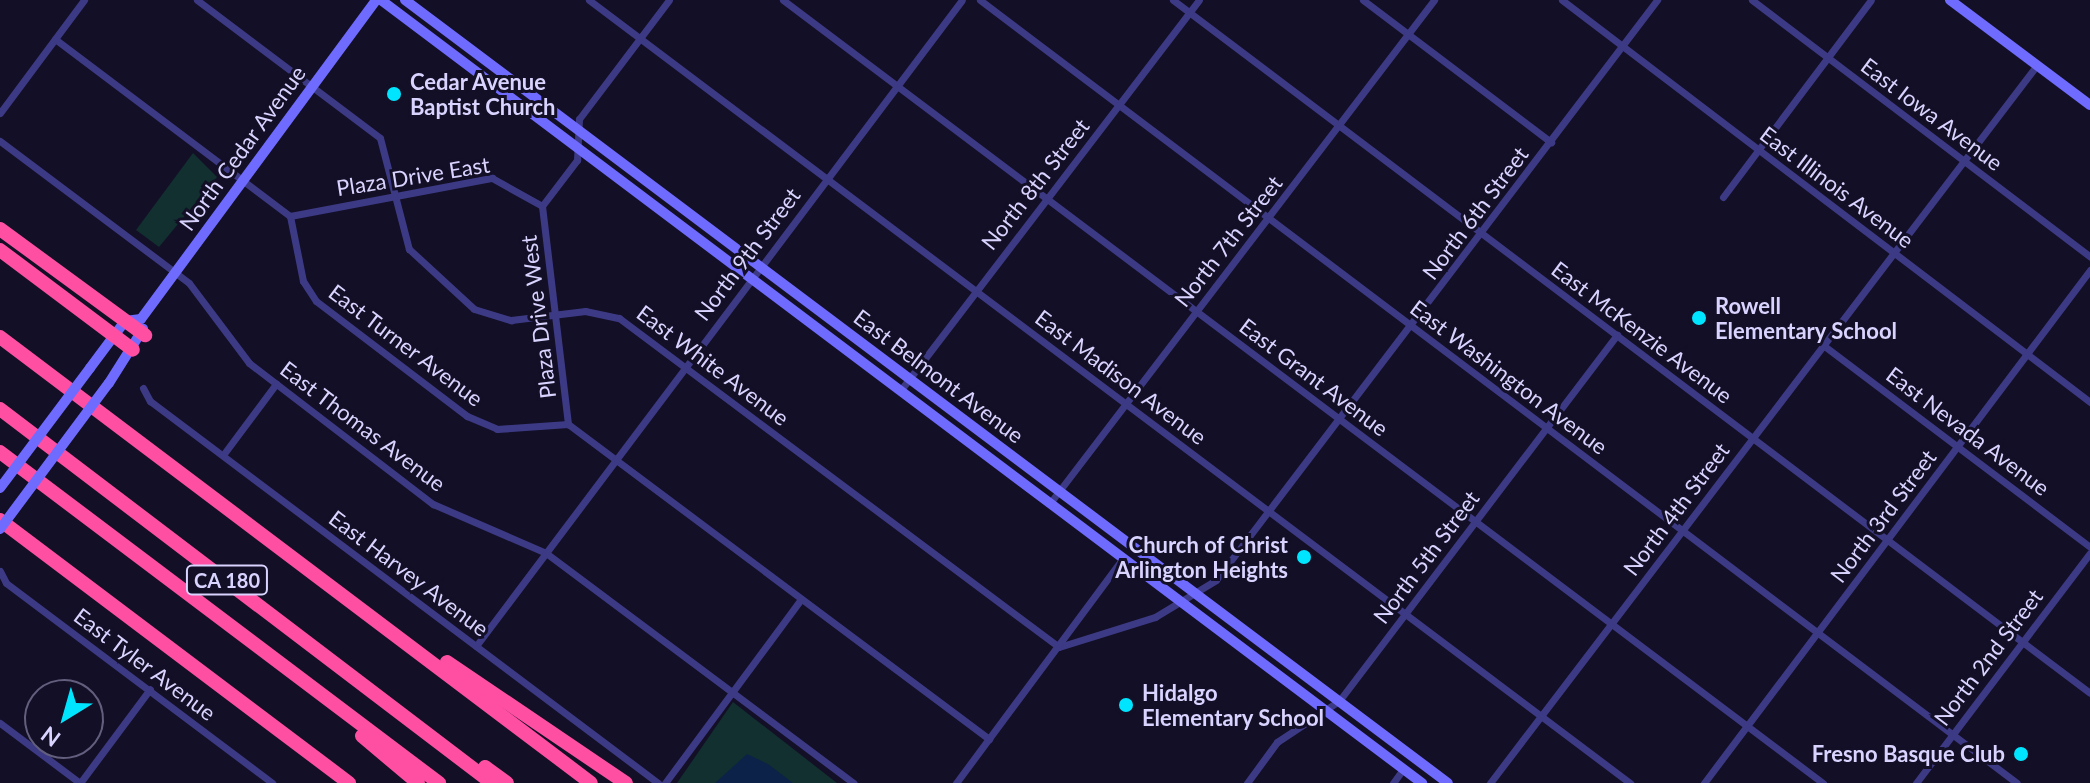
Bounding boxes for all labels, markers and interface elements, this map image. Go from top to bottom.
street label: East Iowa Avenue [1856,52,2008,176]
street label: North Cedar Avenue [173,60,311,236]
place label: Cedar Avenue Baptist Church [410,68,555,120]
marker: Cedar Avenue Baptist Church [385,85,403,103]
street label: North 8th Street [976,113,1094,255]
street label: East Illinois Avenue [1755,120,1919,254]
street label: North 6th Street [1417,141,1533,285]
street label: Plaza Drive East [334,151,492,201]
street label: North 7th Street [1169,170,1287,312]
street label: North 9th Street [689,182,805,326]
street label: Plaza Drive West [515,234,561,400]
street label: East McKenzie Avenue [1546,255,1738,409]
street label: East Turner Avenue [323,278,489,412]
place label: Rowell Elementary School [1715,292,1898,344]
street label: East Washington Avenue [1405,294,1613,460]
street label: East White Avenue [631,299,795,431]
street label: East Belmont Avenue [849,303,1029,449]
street label: East Madison Avenue [1030,304,1212,450]
marker: Rowell Elementary School [1690,309,1708,327]
street label: East Grant Avenue [1234,312,1394,442]
street label: East Thomas Avenue [275,355,451,497]
street label: East Nevada Avenue [1881,361,2055,501]
street label: North 4th Street [1618,437,1734,581]
street label: North 3rd Street [1825,445,1941,587]
street label: North 5th Street [1368,485,1484,629]
street label: East Harvey Avenue [324,504,494,642]
place label: Church of Christ Arlington Heights [1115,531,1288,582]
marker: Church of Christ Arlington Heights [1295,548,1313,566]
road number: CA 180 [185,564,269,596]
street label: North 2nd Street [1928,584,2048,730]
street label: East Tyler Avenue [68,602,222,726]
north arrow [24,679,104,759]
place label: Hidalgo Elementary School [1142,679,1325,730]
marker: Hidalgo Elementary School [1117,696,1135,714]
text: N [36,721,65,753]
place label: Fresno Basque Club [1812,741,2005,767]
marker: Fresno Basque Club [2012,745,2030,763]

